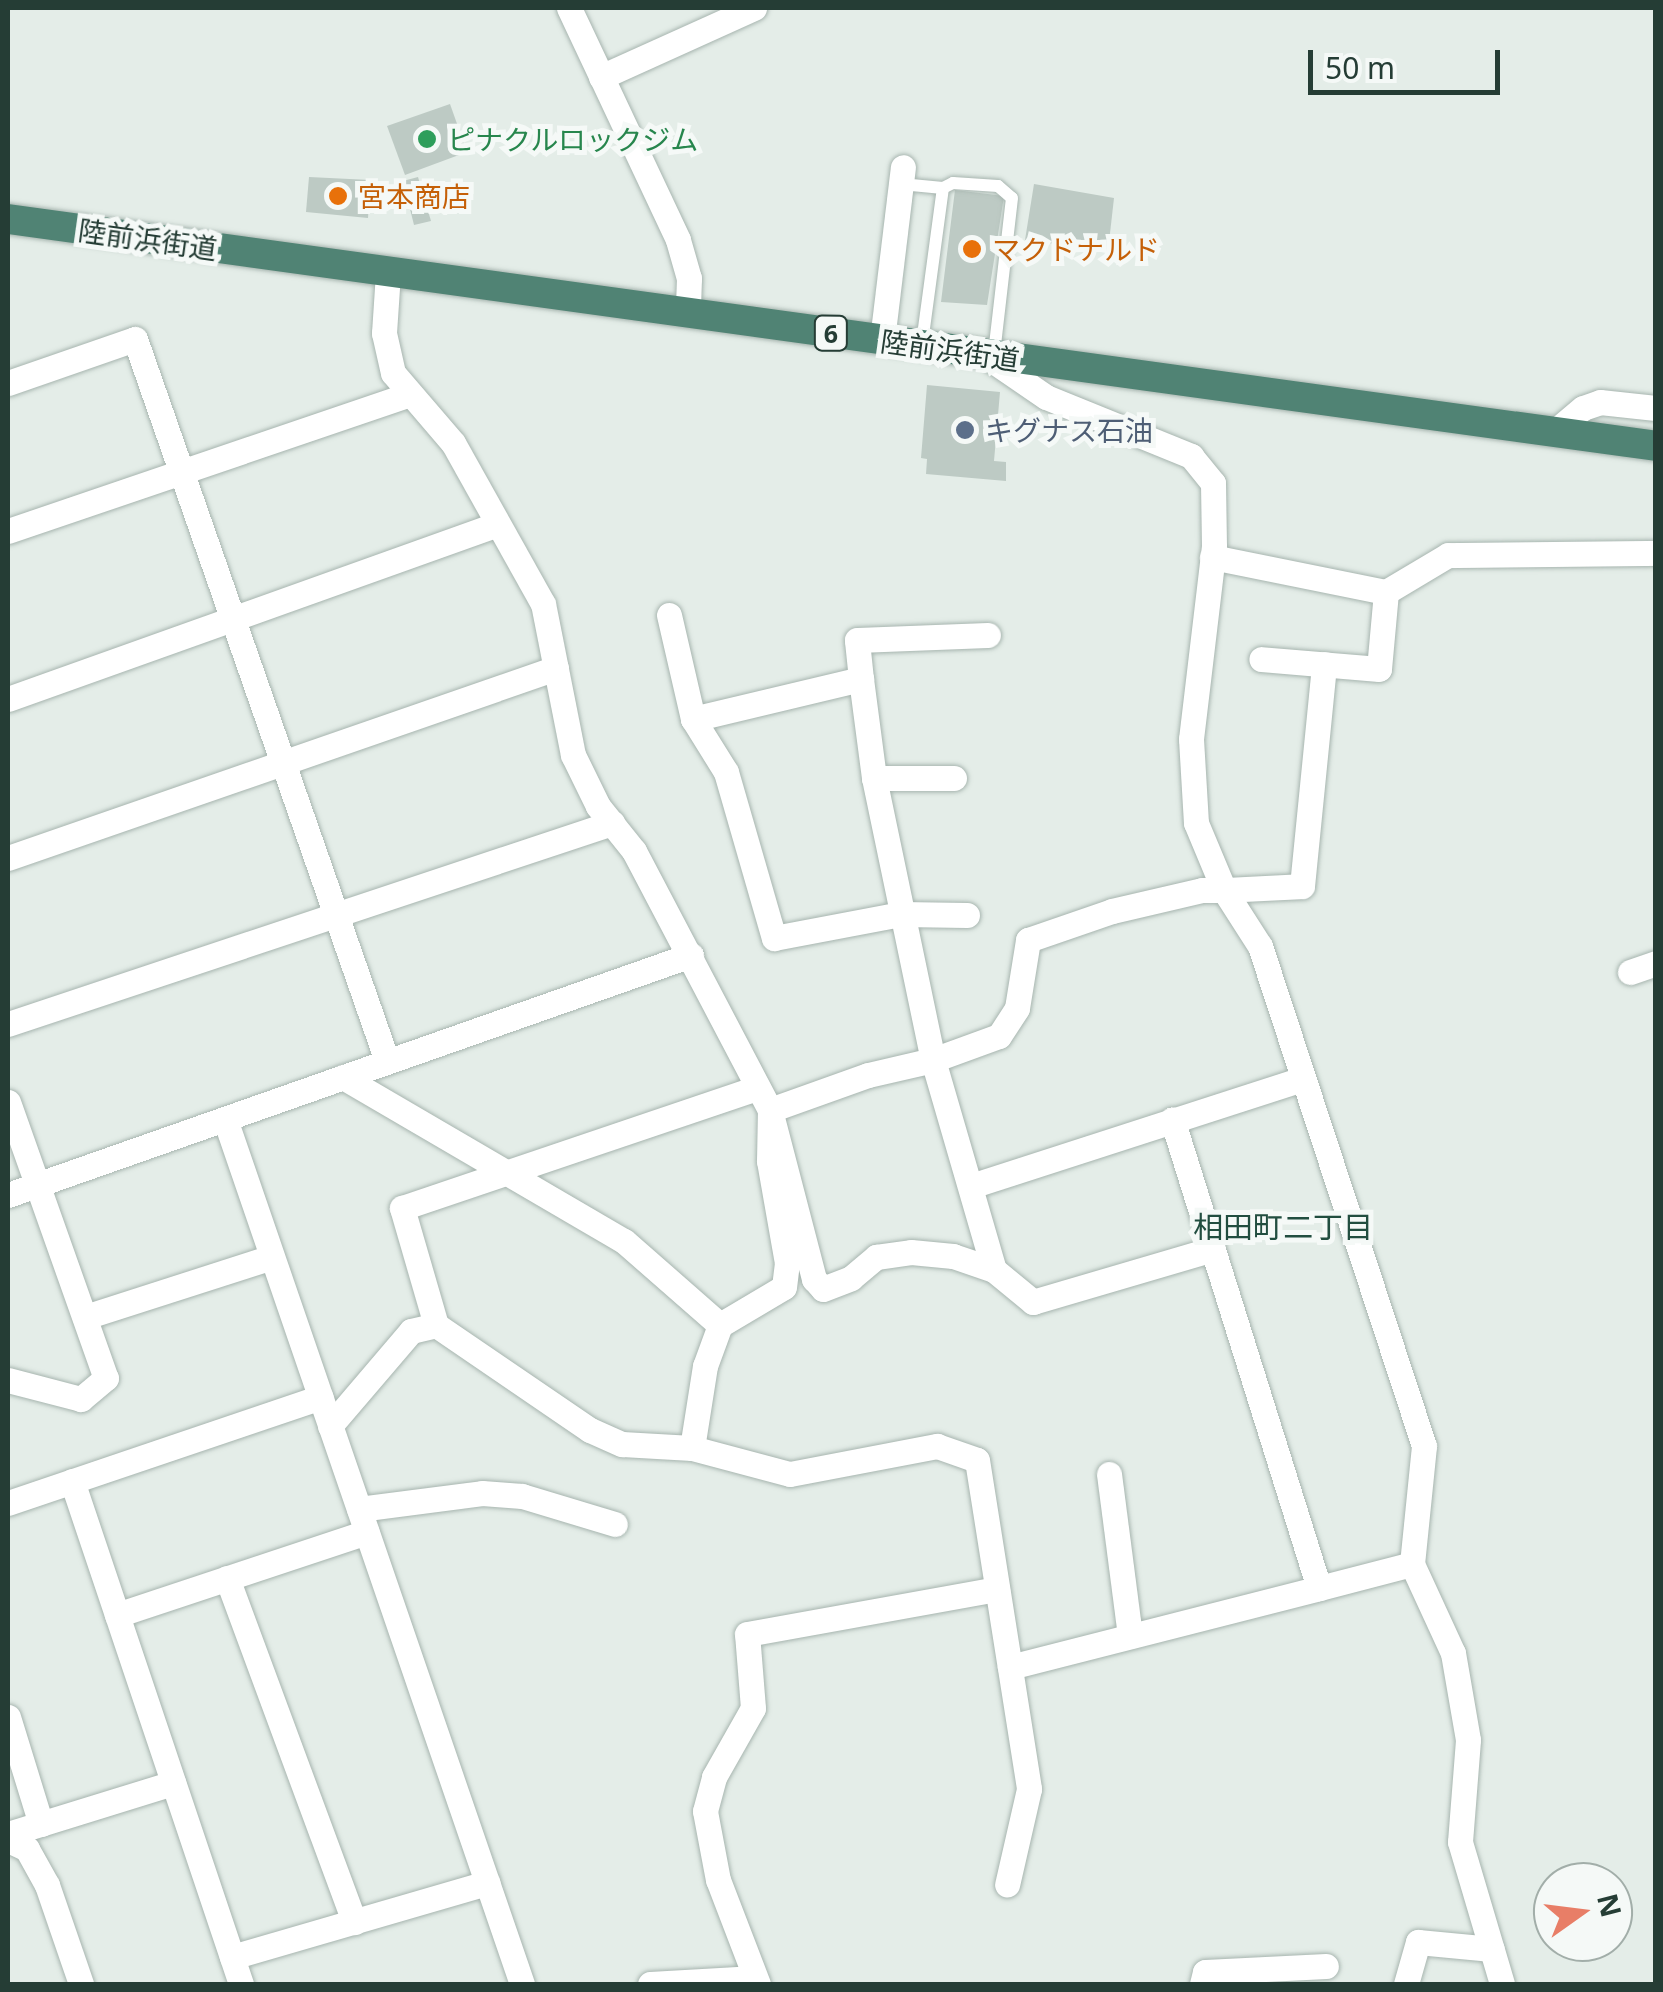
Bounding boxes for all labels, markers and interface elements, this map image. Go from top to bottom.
scale bar [1313,30,1506,92]
text: 50 m [1325,47,1395,88]
place label: ピナクルロックジム [447,122,699,156]
marker: ピナクルロックジム [416,128,438,150]
place label: 宮本商店 [358,179,470,213]
marker: 宮本商店 [327,185,349,207]
street label: 陸前浜街道 [76,213,220,265]
place label: マクドナルド [992,232,1160,266]
marker: マクドナルド [961,238,983,260]
road number: 6 [814,313,848,353]
street label: 陸前浜街道 [878,324,1022,376]
place label: キグナス石油 [985,413,1153,447]
marker: キグナス石油 [954,419,976,441]
district label: 相田町二丁目 [1193,1209,1373,1245]
north arrow [1533,1862,1633,1962]
text: N [1589,1890,1631,1921]

